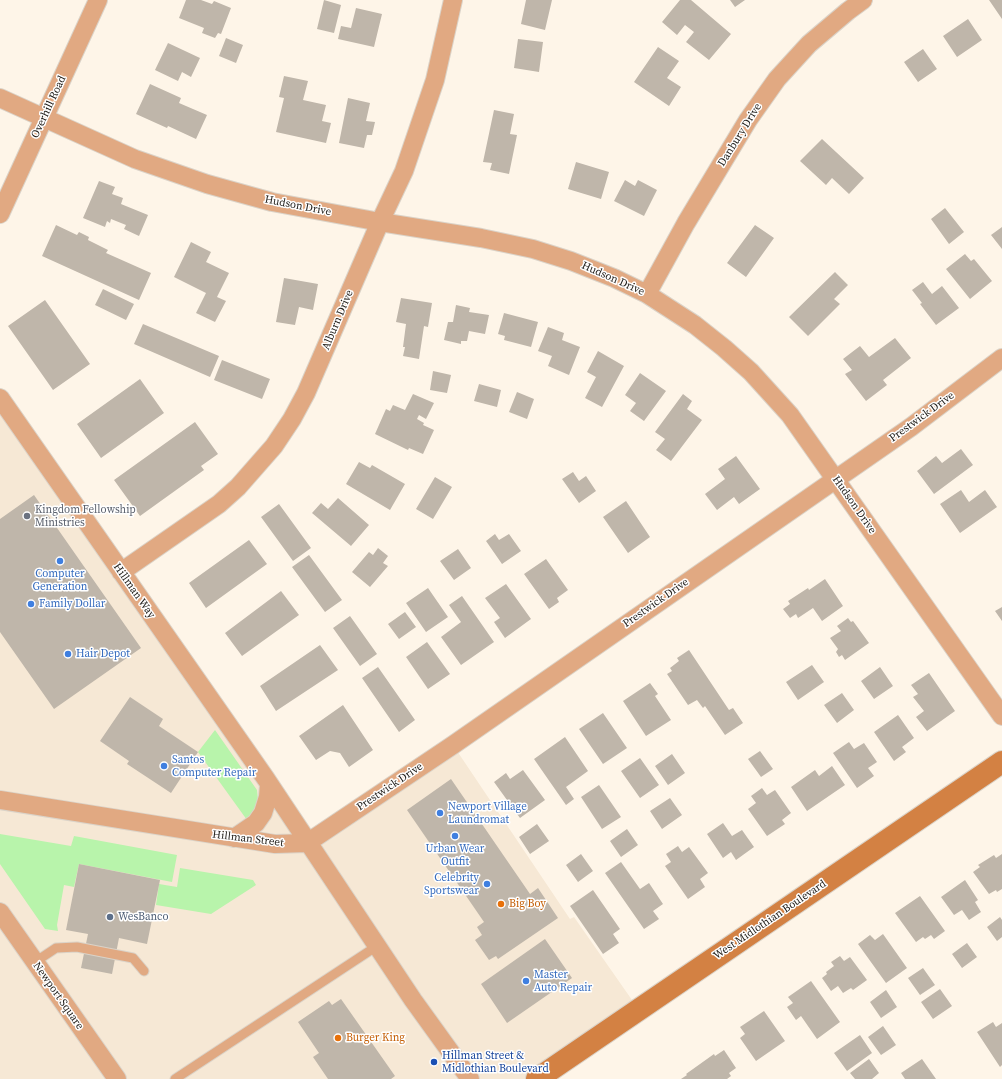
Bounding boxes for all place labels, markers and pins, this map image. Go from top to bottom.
place label: Kingdom Fellowship Ministries [35,503,136,529]
marker: Kingdom Fellowship Ministries [22,511,32,521]
marker: Computer Generation [55,556,65,566]
place label: Computer Generation [32,567,88,593]
place label: Family Dollar [39,597,105,611]
marker: Family Dollar [26,599,36,609]
place label: Hair Depot [76,647,130,661]
marker: Hair Depot [63,649,73,659]
place label: Santos Computer Repair [172,753,256,779]
marker: Santos Computer Repair [159,761,169,771]
place label: Newport Village Laundromat [448,800,527,826]
marker: Newport Village Laundromat [435,808,445,818]
marker: Urban Wear Outfit [450,831,460,841]
place label: Urban Wear Outfit [426,842,484,868]
place label: Celebrity Sportswear [424,871,479,897]
marker: Celebrity Sportswear [482,879,492,889]
place label: Big Boy [509,897,546,911]
marker: Big Boy [496,899,506,909]
place label: WesBanco [118,910,169,924]
marker: WesBanco [105,912,115,922]
place label: Master Auto Repair [534,968,592,994]
marker: Master Auto Repair [521,976,531,986]
place label: Burger King [346,1031,405,1045]
marker: Burger King [333,1033,343,1043]
place label: Hillman Street & Midlothian Boulevard [442,1049,549,1075]
marker: Hillman Street & Midlothian Boulevard [429,1057,439,1067]

